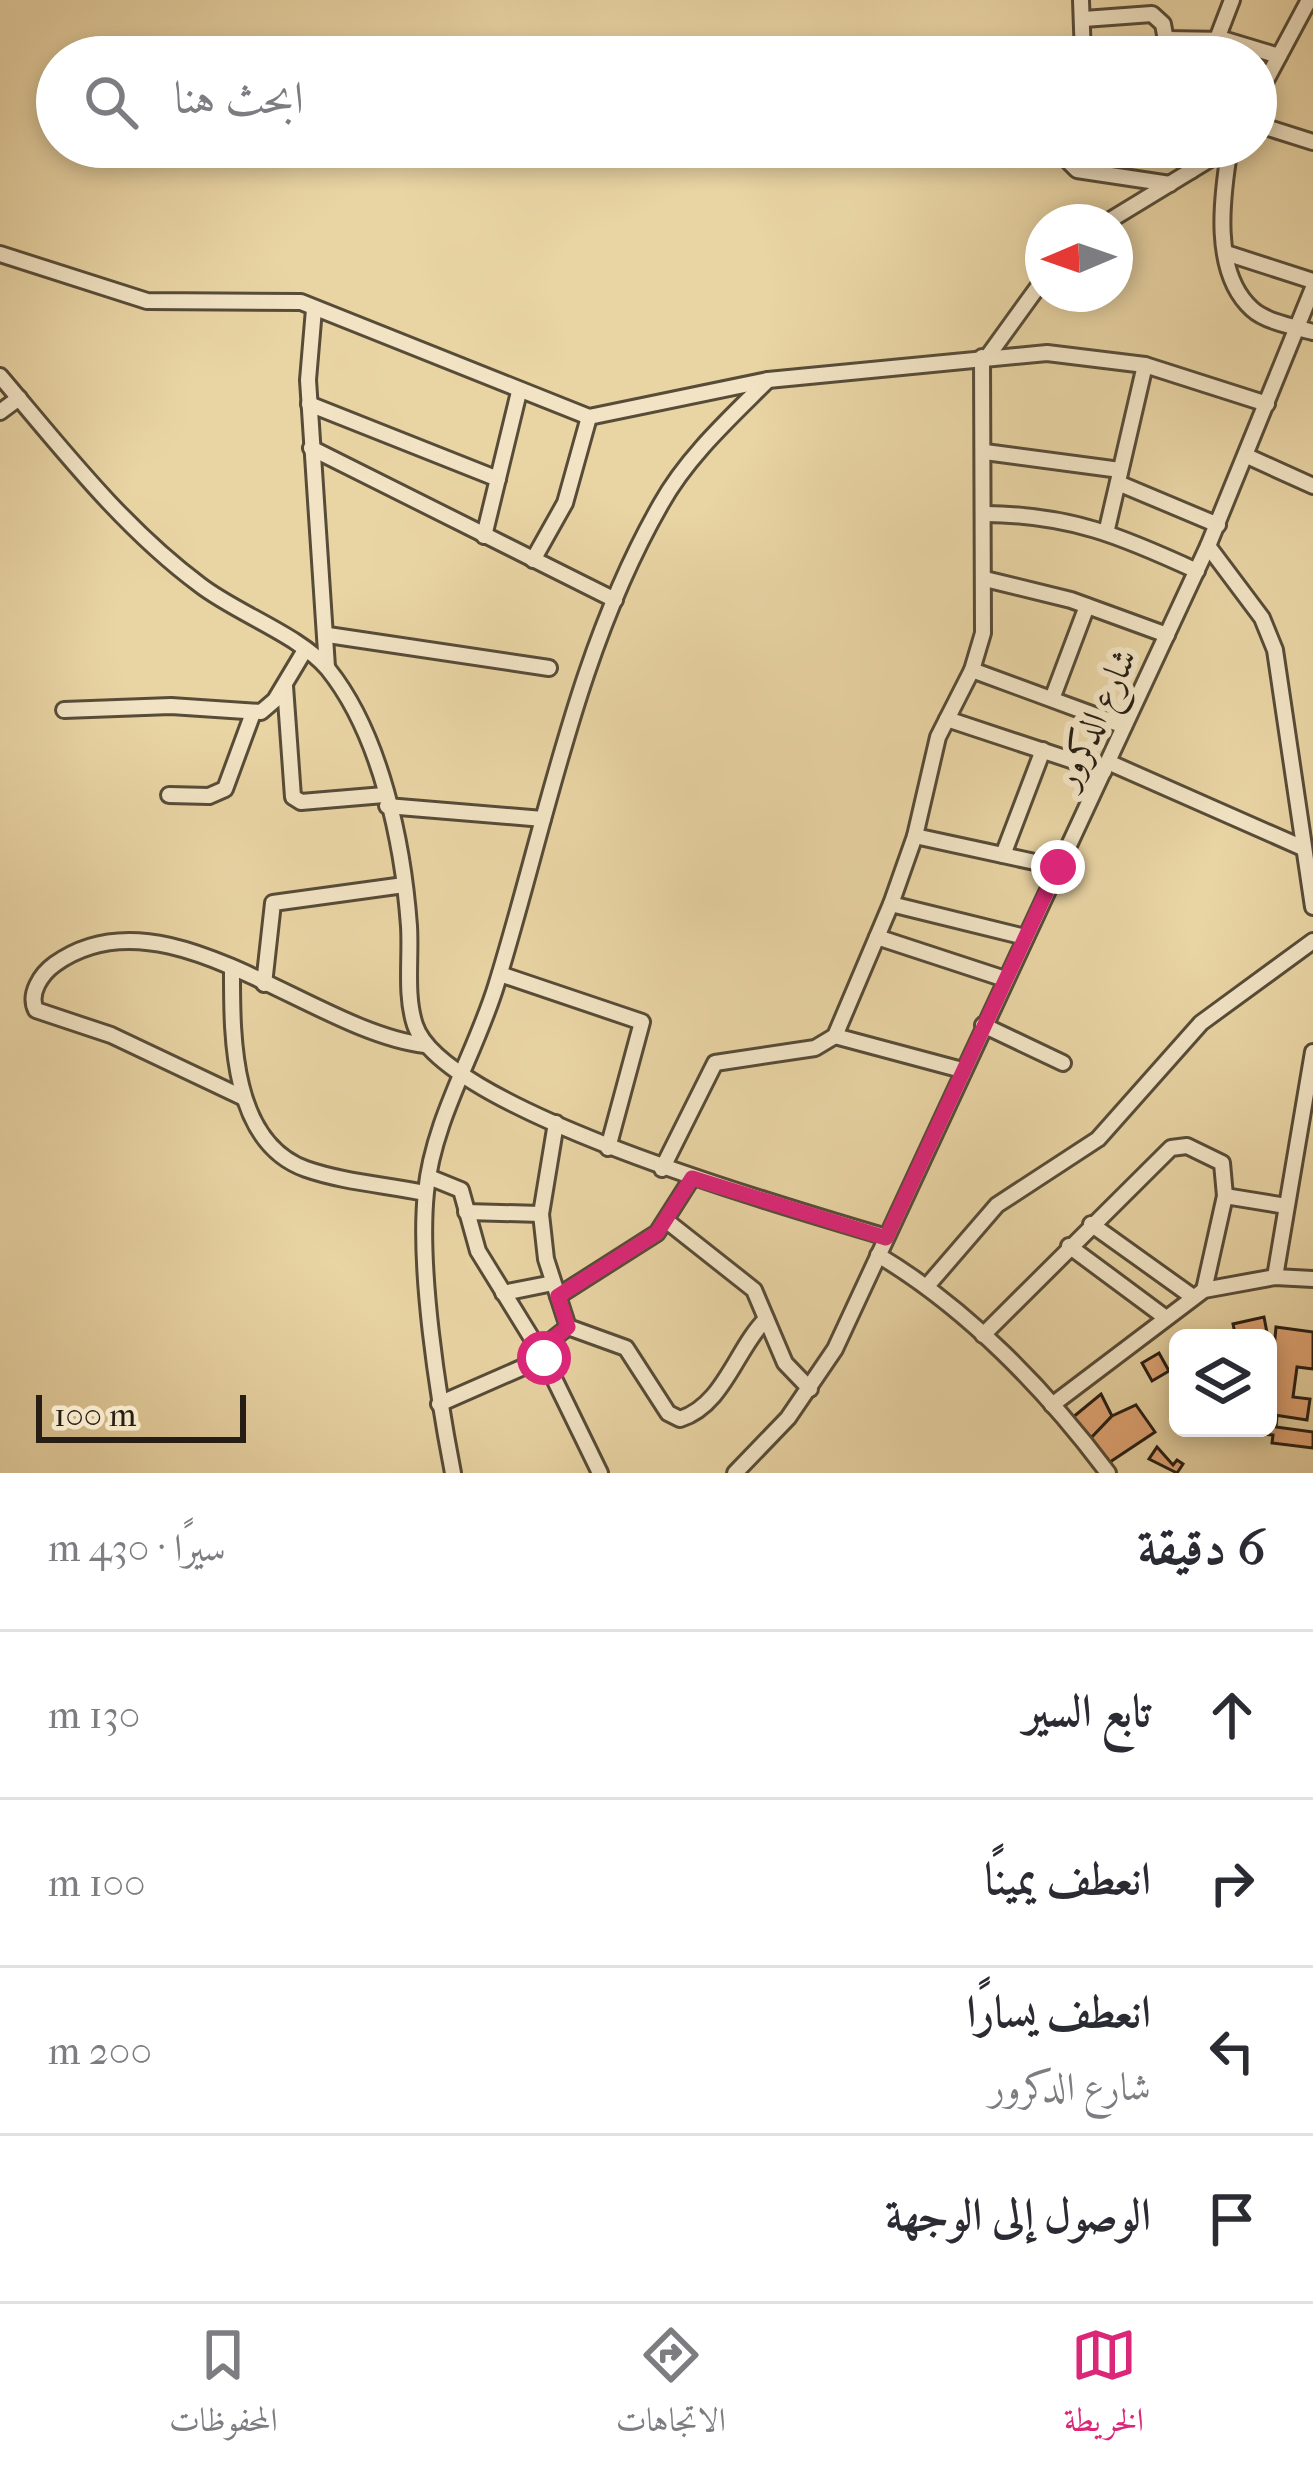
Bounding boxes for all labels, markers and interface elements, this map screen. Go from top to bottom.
search box [36,36,1277,168]
icon: search [78,69,144,135]
text: ابحث هنا [174,72,304,125]
north arrow [1025,204,1133,312]
street label: شارع الدكرور [1043,641,1154,801]
route end [1031,840,1085,894]
map controls [1169,1329,1277,1437]
button: layers [1169,1329,1277,1437]
route start [517,1331,571,1385]
scale bar [36,1389,246,1442]
text: 100 m [54,1396,137,1435]
text: 6 دقيقة [1137,1517,1265,1577]
text: سيرًا · 430 m [48,1525,226,1571]
icon: ahead [1199,1682,1265,1748]
text: تابع السير [1024,1685,1151,1738]
text: 130 m [48,1692,140,1738]
icon: right [1199,1850,1265,1916]
text: انعطف يمينًا [985,1853,1151,1906]
text: 100 m [48,1860,146,1906]
text: انعطف يسارًا [967,1986,1151,2039]
icon: left [1199,2018,1265,2084]
text: 200 m [48,2028,152,2074]
text: شارع الدكرور [989,2064,1151,2110]
icon: arrive [1199,2186,1265,2252]
text: الوصول إلى الوجهة [885,2189,1151,2242]
tab: المحفوظات [169,2322,278,2452]
tab: الاتجاهات [616,2322,726,2452]
tab: الخريطة [1064,2322,1144,2452]

